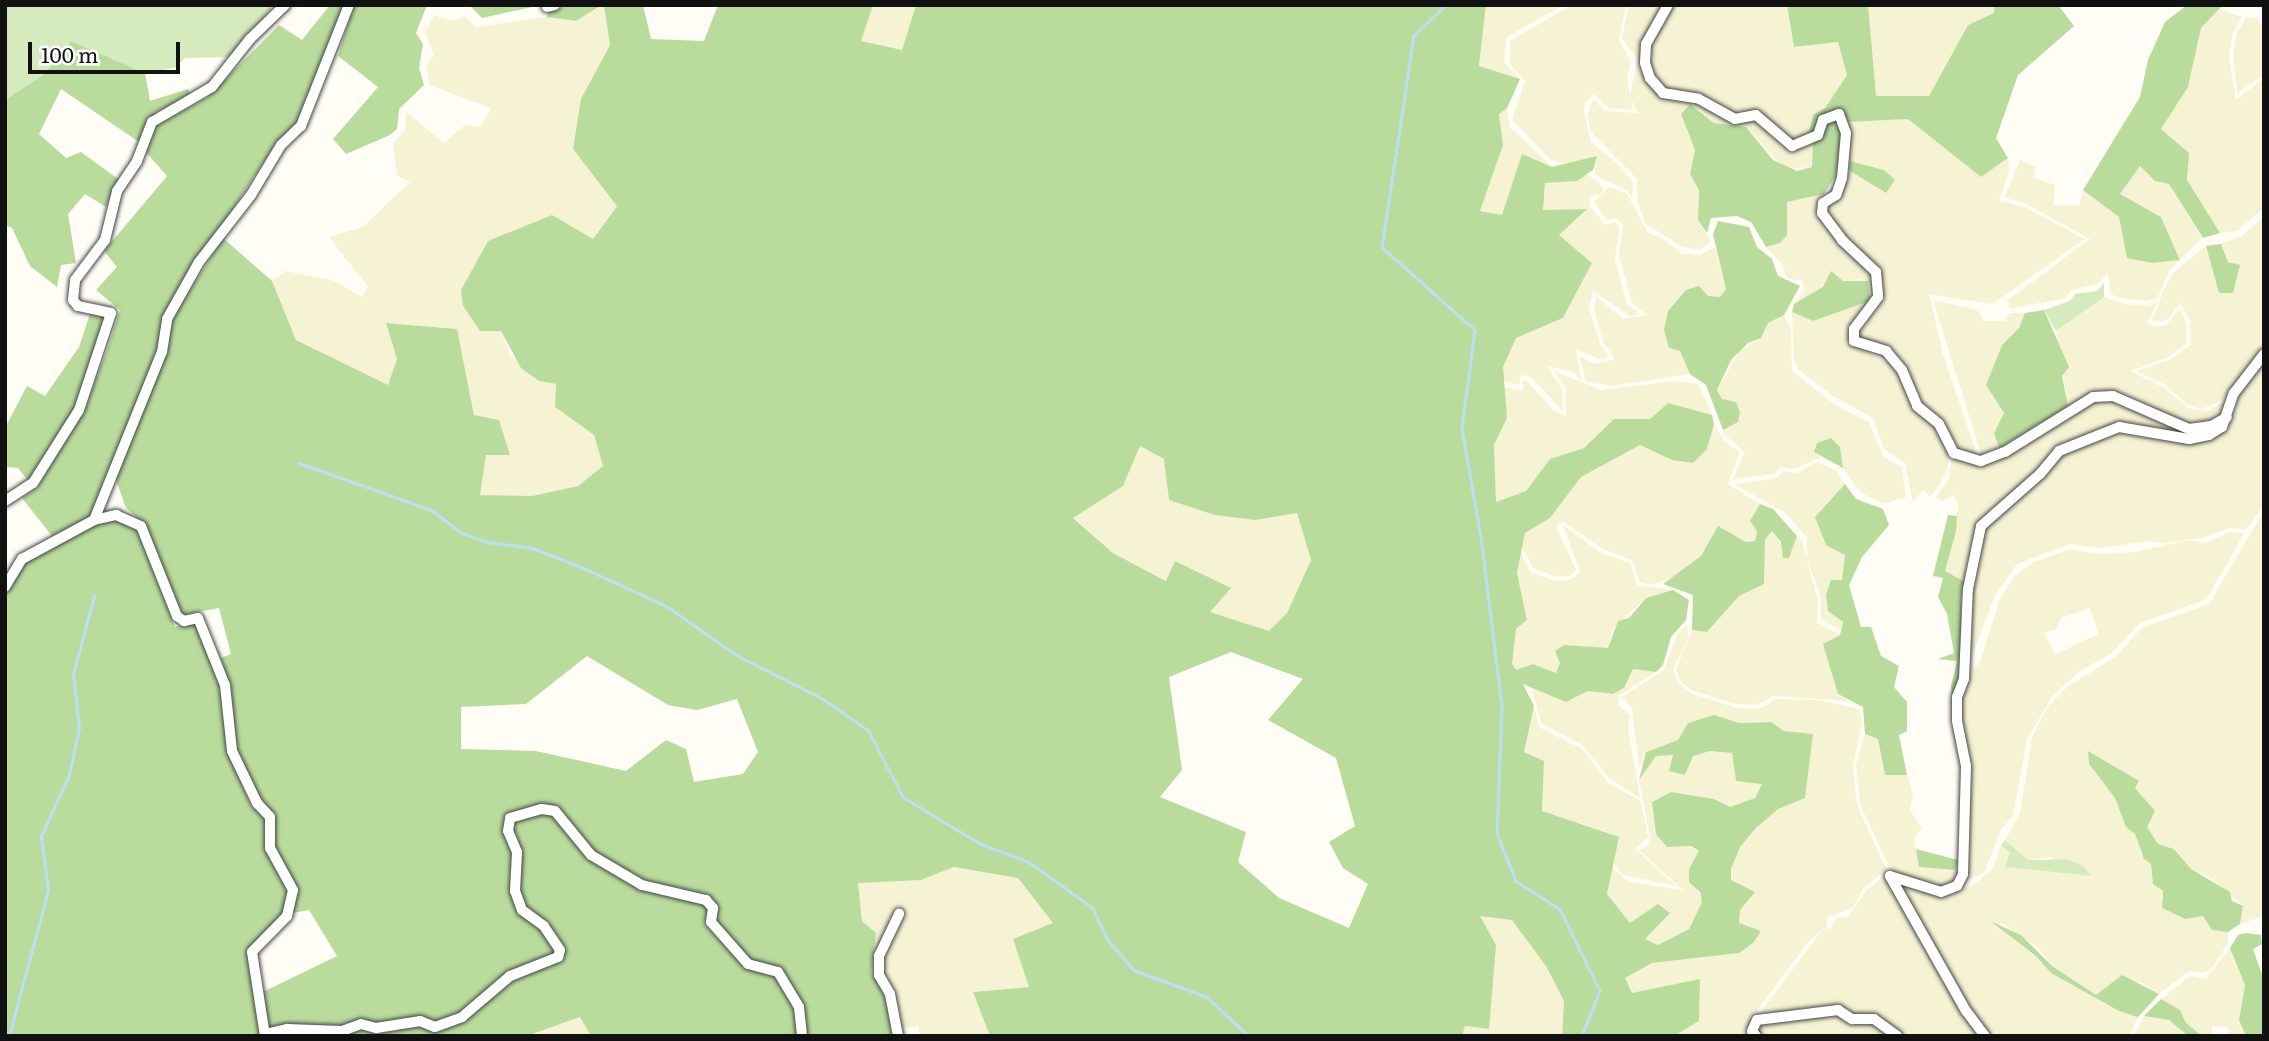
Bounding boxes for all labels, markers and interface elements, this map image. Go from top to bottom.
scale bar [32,28,184,72]
text: 100 m [41,38,98,69]

